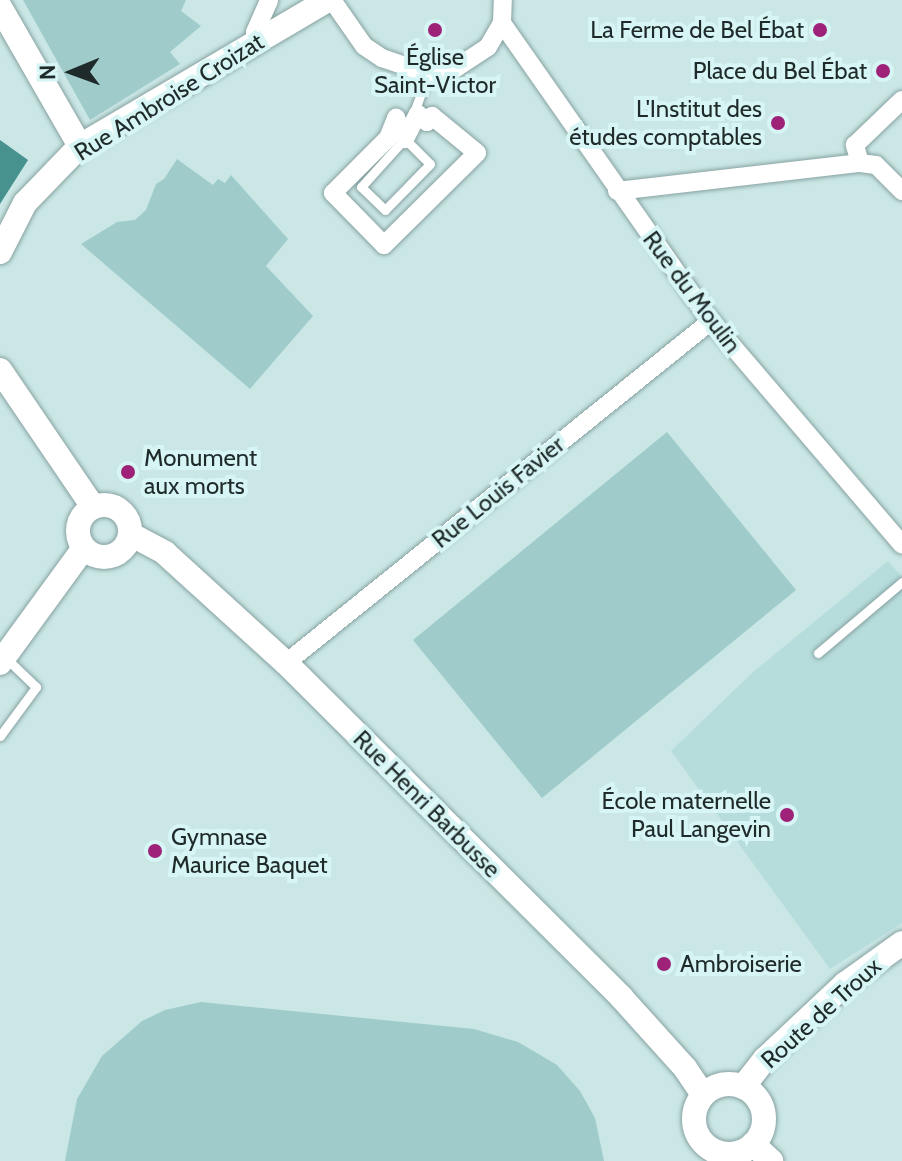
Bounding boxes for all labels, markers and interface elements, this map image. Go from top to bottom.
place label: La Ferme de Bel Ébat [590,16,804,44]
marker: Église Saint-Victor [426,21,444,39]
marker: La Ferme de Bel Ébat [811,21,829,39]
street label: Rue Ambroise Croizat [69,27,269,167]
north arrow [32,32,112,112]
place label: Église Saint-Victor [374,43,496,99]
place label: Place du Bel Ébat [693,57,867,85]
marker: Place du Bel Ébat [874,62,892,80]
text: N [34,64,61,80]
place label: L'Institut des études comptables [569,95,762,151]
marker: L'Institut des études comptables [769,114,787,132]
street label: Rue du Moulin [637,225,747,359]
street label: Rue Louis Favier [426,430,570,554]
place label: Monument aux morts [144,444,257,500]
marker: Monument aux morts [119,463,137,481]
street label: Rue Henri Barbusse [347,724,507,884]
place label: École maternelle Paul Langevin [602,787,771,843]
marker: École maternelle Paul Langevin [778,806,796,824]
place label: Gymnase Maurice Baquet [171,823,328,879]
marker: Gymnase Maurice Baquet [146,842,164,860]
place label: Ambroiserie [680,950,802,978]
street label: Route de Troux [755,952,887,1074]
marker: Ambroiserie [655,955,673,973]

